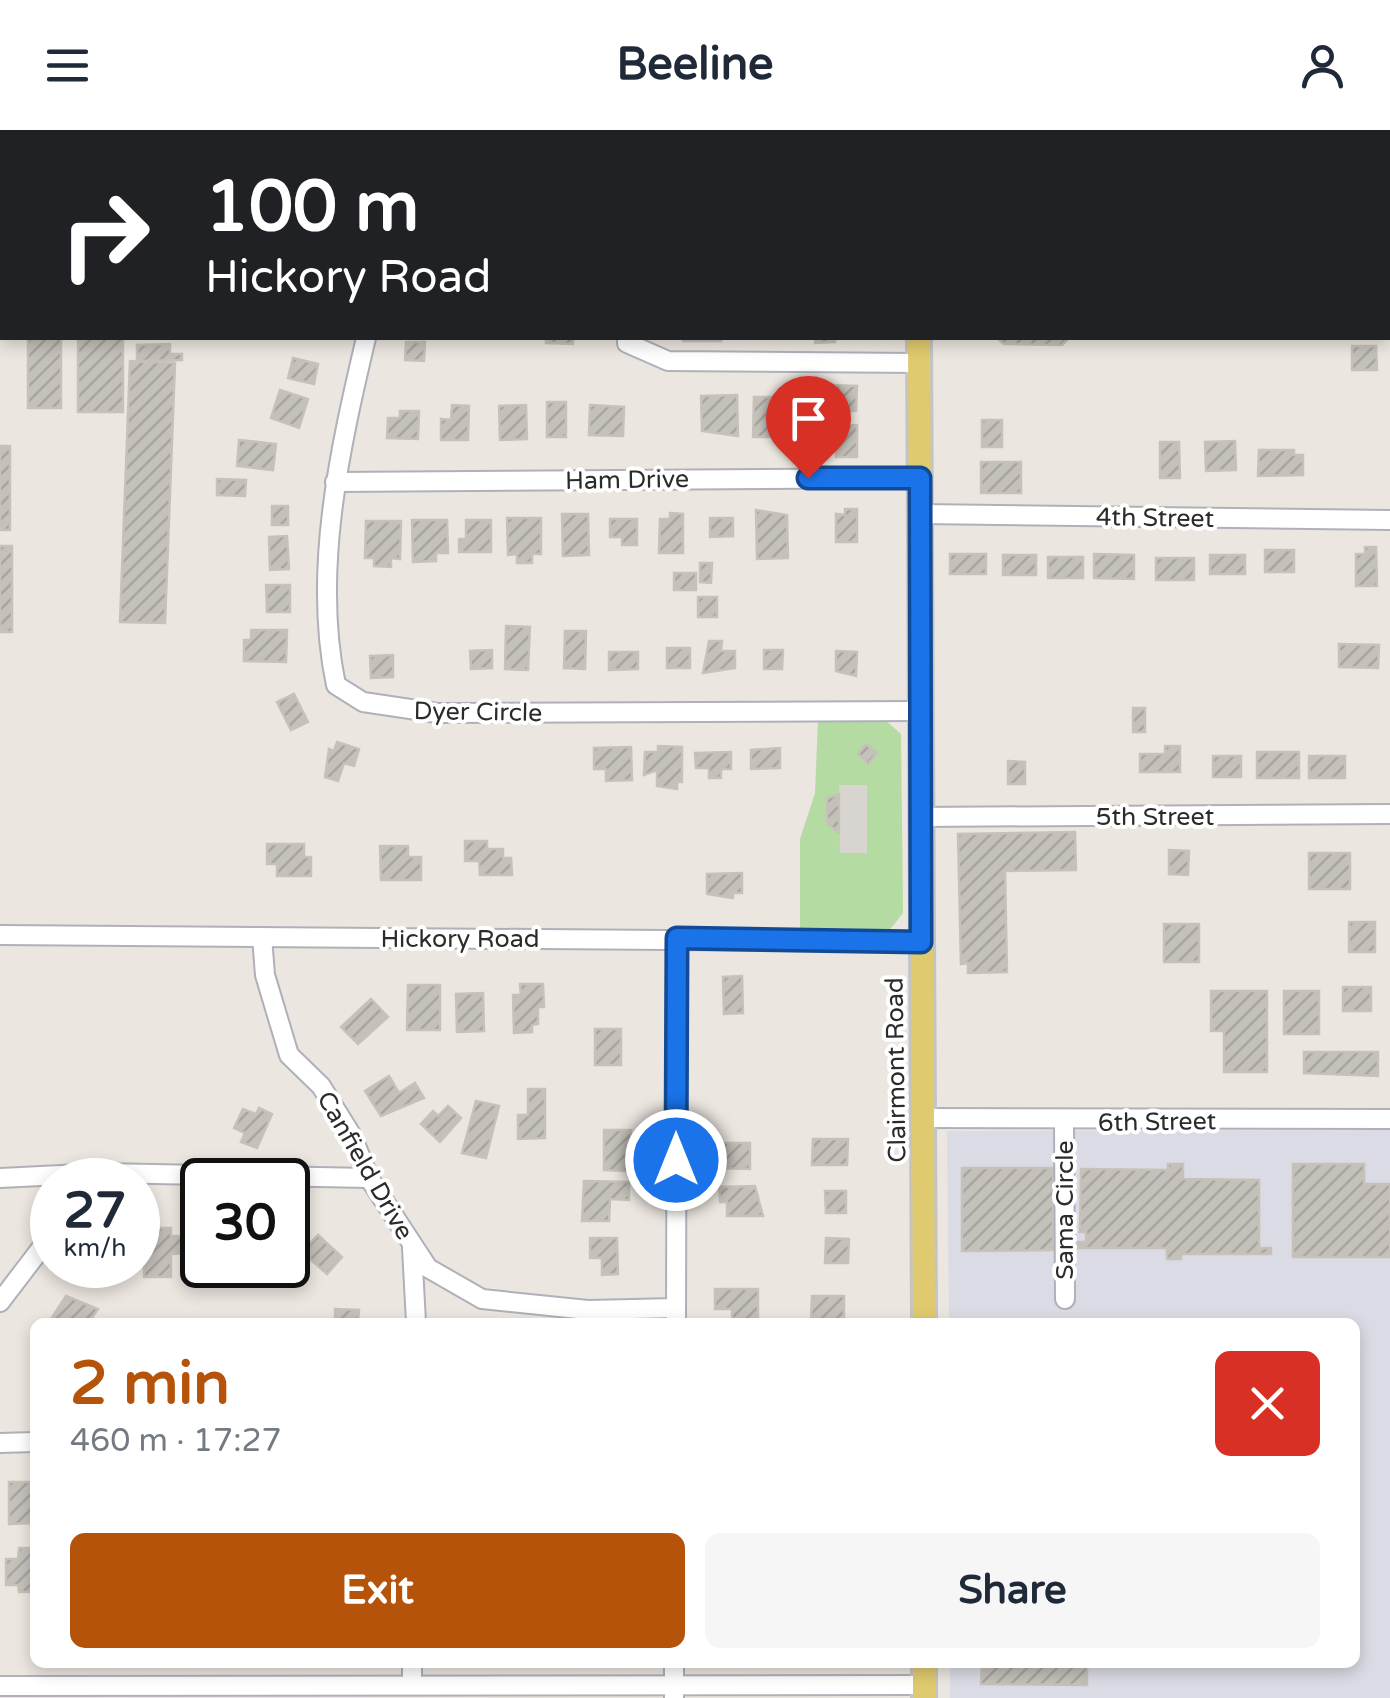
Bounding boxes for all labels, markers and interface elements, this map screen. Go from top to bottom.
icon: menu [40,38,95,93]
text: Beeline [616,38,774,92]
icon: person [1295,38,1350,93]
text: 100 m [205,166,419,250]
icon: right [40,170,170,300]
text: Hickory Road [205,251,491,305]
pin [766,376,851,479]
icon: arrive [781,391,836,446]
street label: Ham Drive [565,464,689,496]
street label: 4th Street [1096,502,1215,534]
street label: Dyer Circle [413,696,543,728]
street label: 5th Street [1096,802,1215,832]
street label: Hickory Road [380,924,540,954]
street label: Clairmont Road [879,977,913,1163]
street label: Canfield Drive [311,1086,420,1245]
street label: 6th Street [1098,1106,1217,1138]
position arrow [624,1108,728,1212]
street label: Sama Circle [1050,1140,1080,1280]
speed limit sign: 30 [180,1158,310,1288]
text: 27 [64,1181,126,1241]
text: km/h [64,1233,126,1263]
text: 2 min [70,1348,230,1420]
button: close [1215,1351,1320,1456]
text: 460 m · 17:27 [70,1422,282,1460]
button: Exit [70,1533,685,1648]
button: Share [705,1533,1320,1648]

